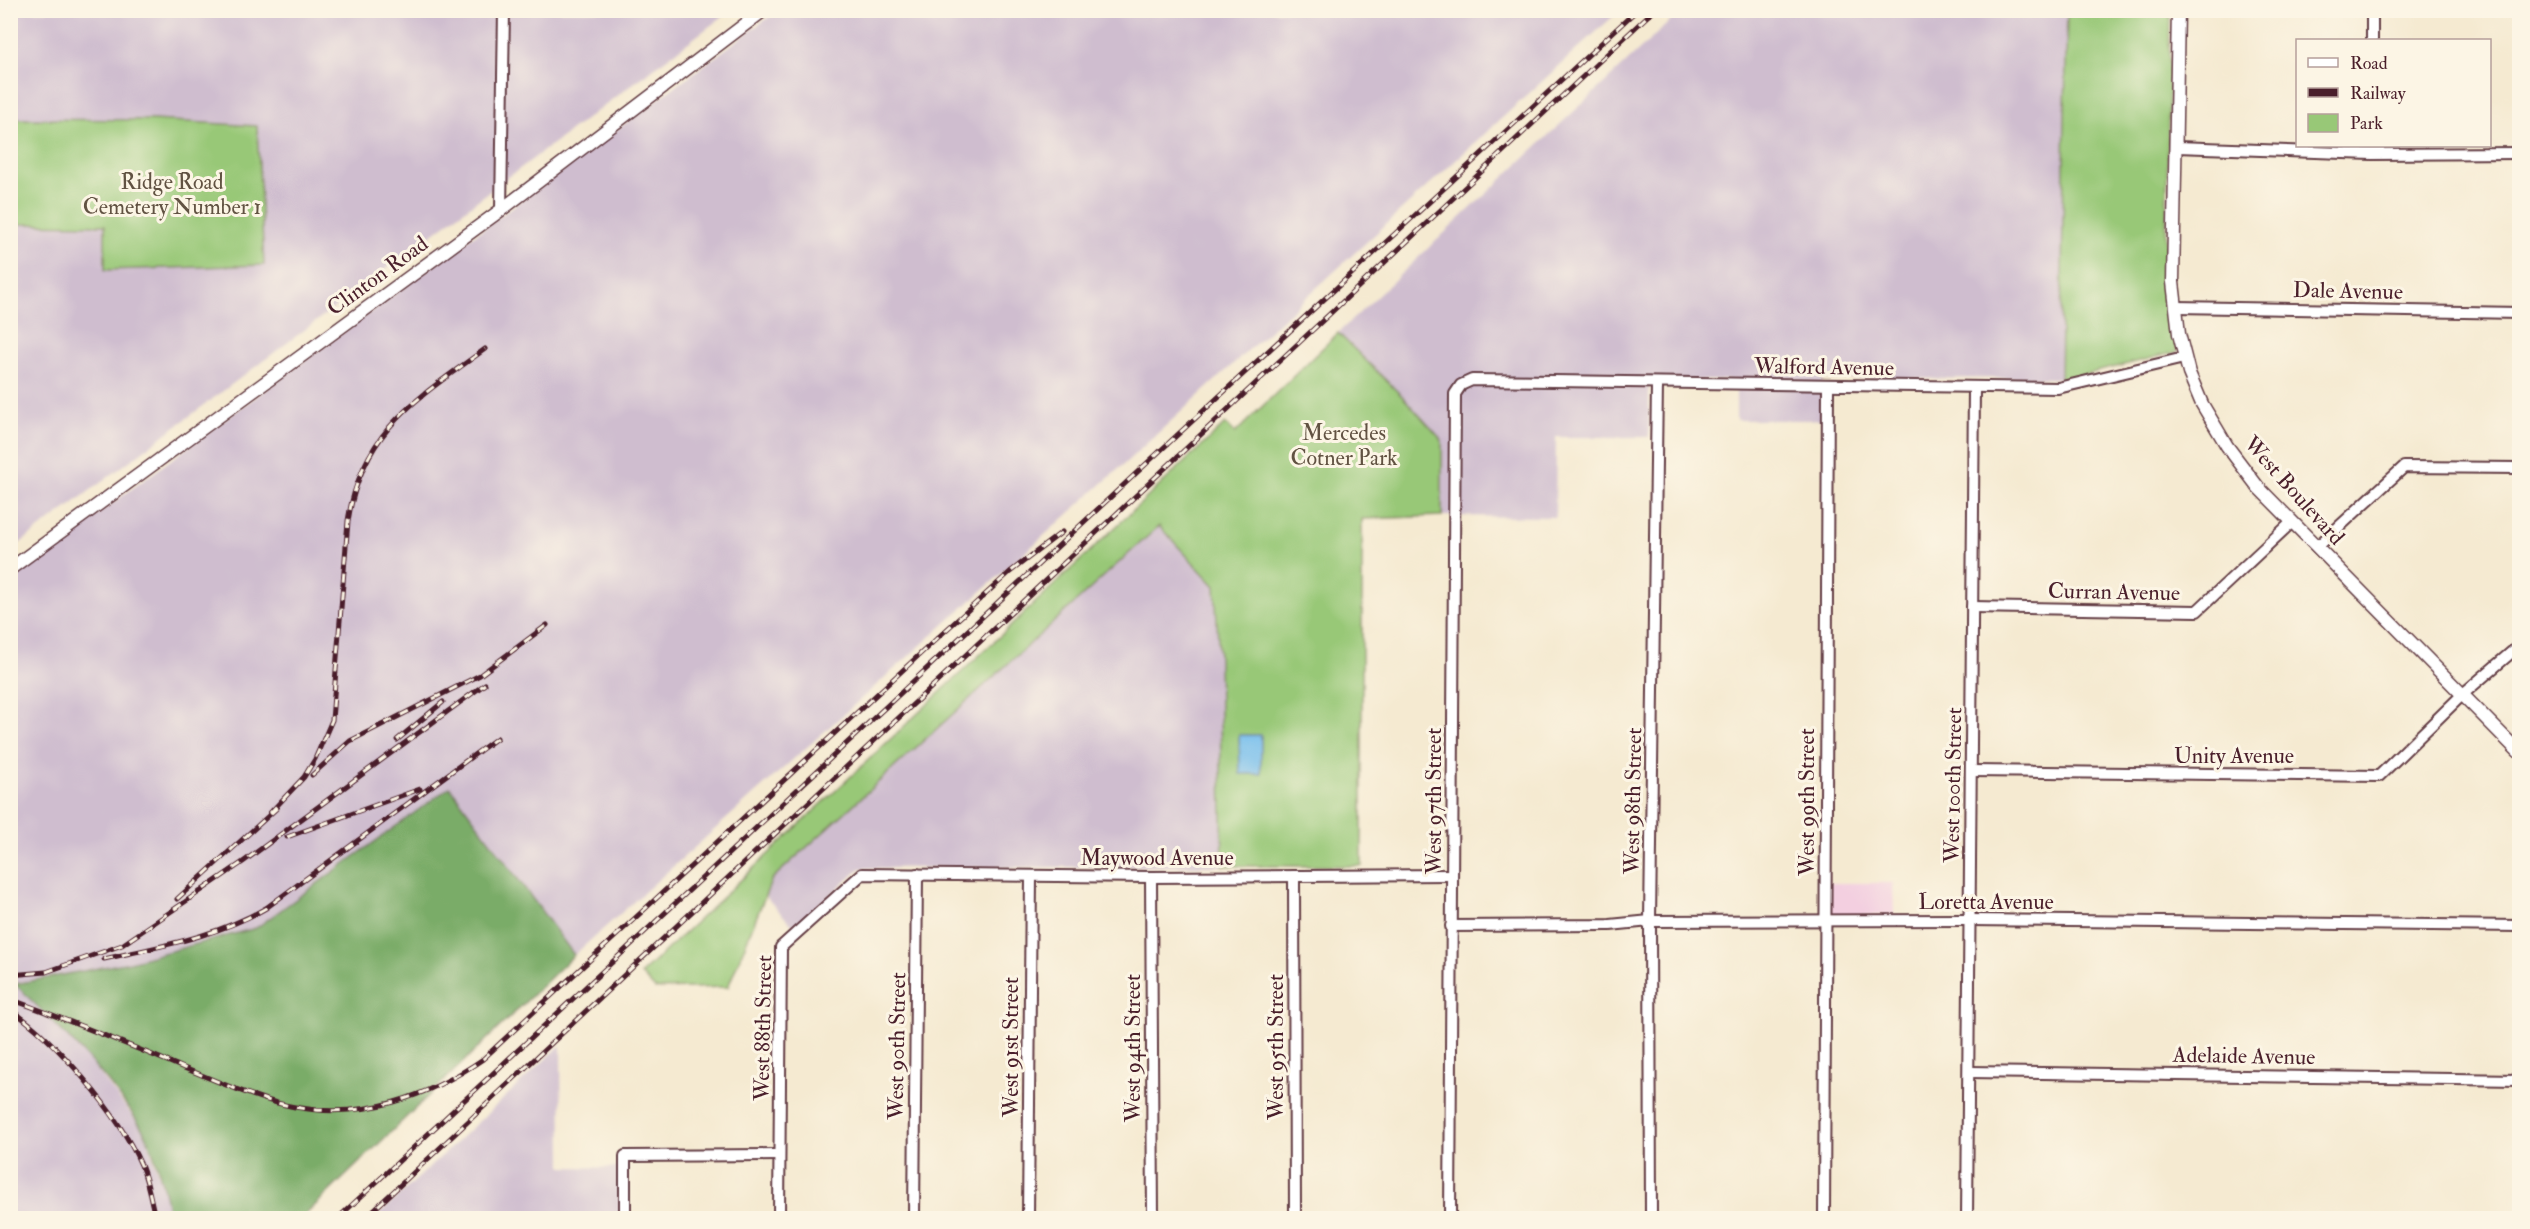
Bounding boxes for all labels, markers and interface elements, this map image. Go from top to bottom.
legend [2296,39,2491,147]
text: Road [2350,52,2388,75]
text: Railway [2350,82,2407,105]
text: Park [2350,112,2383,135]
park label: Ridge Road Cemetery Number 1 [83,168,261,221]
street label: Clinton Road [321,230,434,322]
street label: Dale Avenue [2293,276,2403,306]
street label: Walford Avenue [1753,352,1894,382]
park label: Mercedes Cotner Park [1290,419,1398,472]
street label: West Boulevard [2237,430,2351,551]
street label: Curran Avenue [2048,577,2180,607]
street label: West 100th Street [1938,707,1968,864]
street label: West 98th Street [1618,727,1648,876]
street label: West 97th Street [1420,728,1448,875]
street label: West 99th Street [1793,728,1821,877]
street label: Unity Avenue [2174,742,2294,770]
street label: Maywood Avenue [1080,844,1234,872]
street label: Loretta Avenue [1918,888,2054,916]
street label: West 88th Street [748,955,778,1102]
street label: West 90th Street [882,972,912,1121]
street label: West 94th Street [1119,974,1147,1123]
street label: West 95th Street [1262,974,1290,1121]
street label: West 91st Street [997,977,1025,1118]
street label: Adelaide Avenue [2171,1041,2316,1071]

